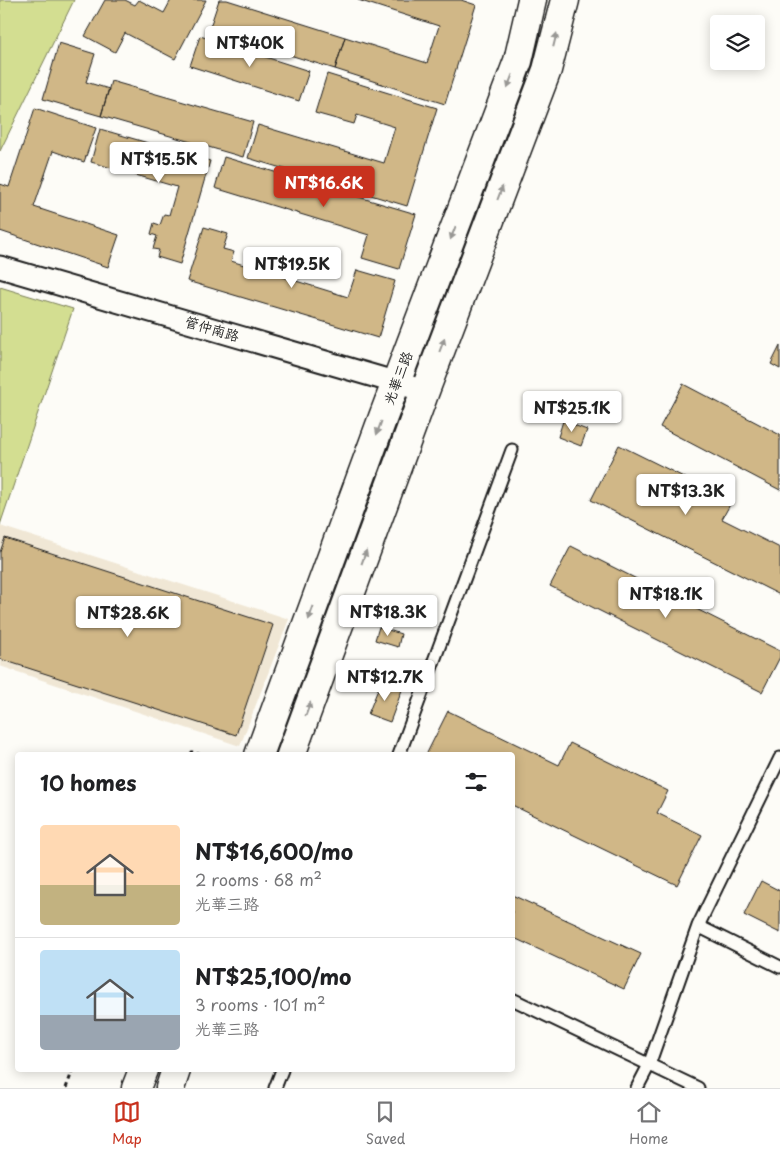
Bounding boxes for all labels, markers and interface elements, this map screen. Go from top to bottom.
map controls [710,15,765,70]
button: layers [710,15,765,70]
pin: NT$40K [209,26,291,68]
text: NT$40K [216,30,284,54]
one-way arrow [551,33,559,48]
one-way arrow [506,73,513,88]
pin: NT$15.5K [107,142,211,184]
text: NT$15.5K [121,146,197,170]
pin: NT$16.6K [272,166,376,208]
text: NT$16.6K [285,170,363,194]
one-way arrow [496,185,504,200]
one-way arrow [449,225,456,240]
pin: NT$19.5K [240,246,344,289]
text: NT$19.5K [254,251,330,275]
street label: 管仲南路 [182,311,242,346]
one-way arrow [438,337,446,352]
street label: 光華三路 [378,348,417,408]
pin: NT$25.1K [520,390,624,433]
text: NT$25.1K [534,395,610,419]
one-way arrow [375,421,383,436]
pin: NT$13.3K [634,474,738,516]
text: NT$13.3K [647,478,725,502]
one-way arrow [361,549,368,564]
pin: NT$18.1K [614,576,718,619]
text: NT$18.1K [629,581,703,605]
pin: NT$18.3K [336,594,440,637]
pin: NT$28.6K [76,596,180,638]
text: NT$18.3K [349,599,427,623]
text: NT$28.6K [87,600,169,624]
one-way arrow [307,606,315,621]
pin: NT$12.7K [333,660,437,702]
text: NT$12.7K [347,664,423,688]
one-way arrow [304,701,312,716]
text: 10 homes [40,766,137,798]
icon: filters [462,768,490,796]
text: NT$16,600/mo [195,835,353,867]
icon: home [80,845,140,905]
text: 2 rooms · 68 m² [195,867,322,891]
text: 光華三路 [195,891,259,915]
text: NT$25,100/mo [195,960,351,992]
icon: home [80,970,140,1030]
text: 3 rooms · 101 m² [195,992,326,1016]
text: 光華三路 [195,1016,259,1040]
tab: Map [112,1098,142,1149]
tab: Saved [366,1098,405,1149]
tab: Home [629,1098,668,1149]

